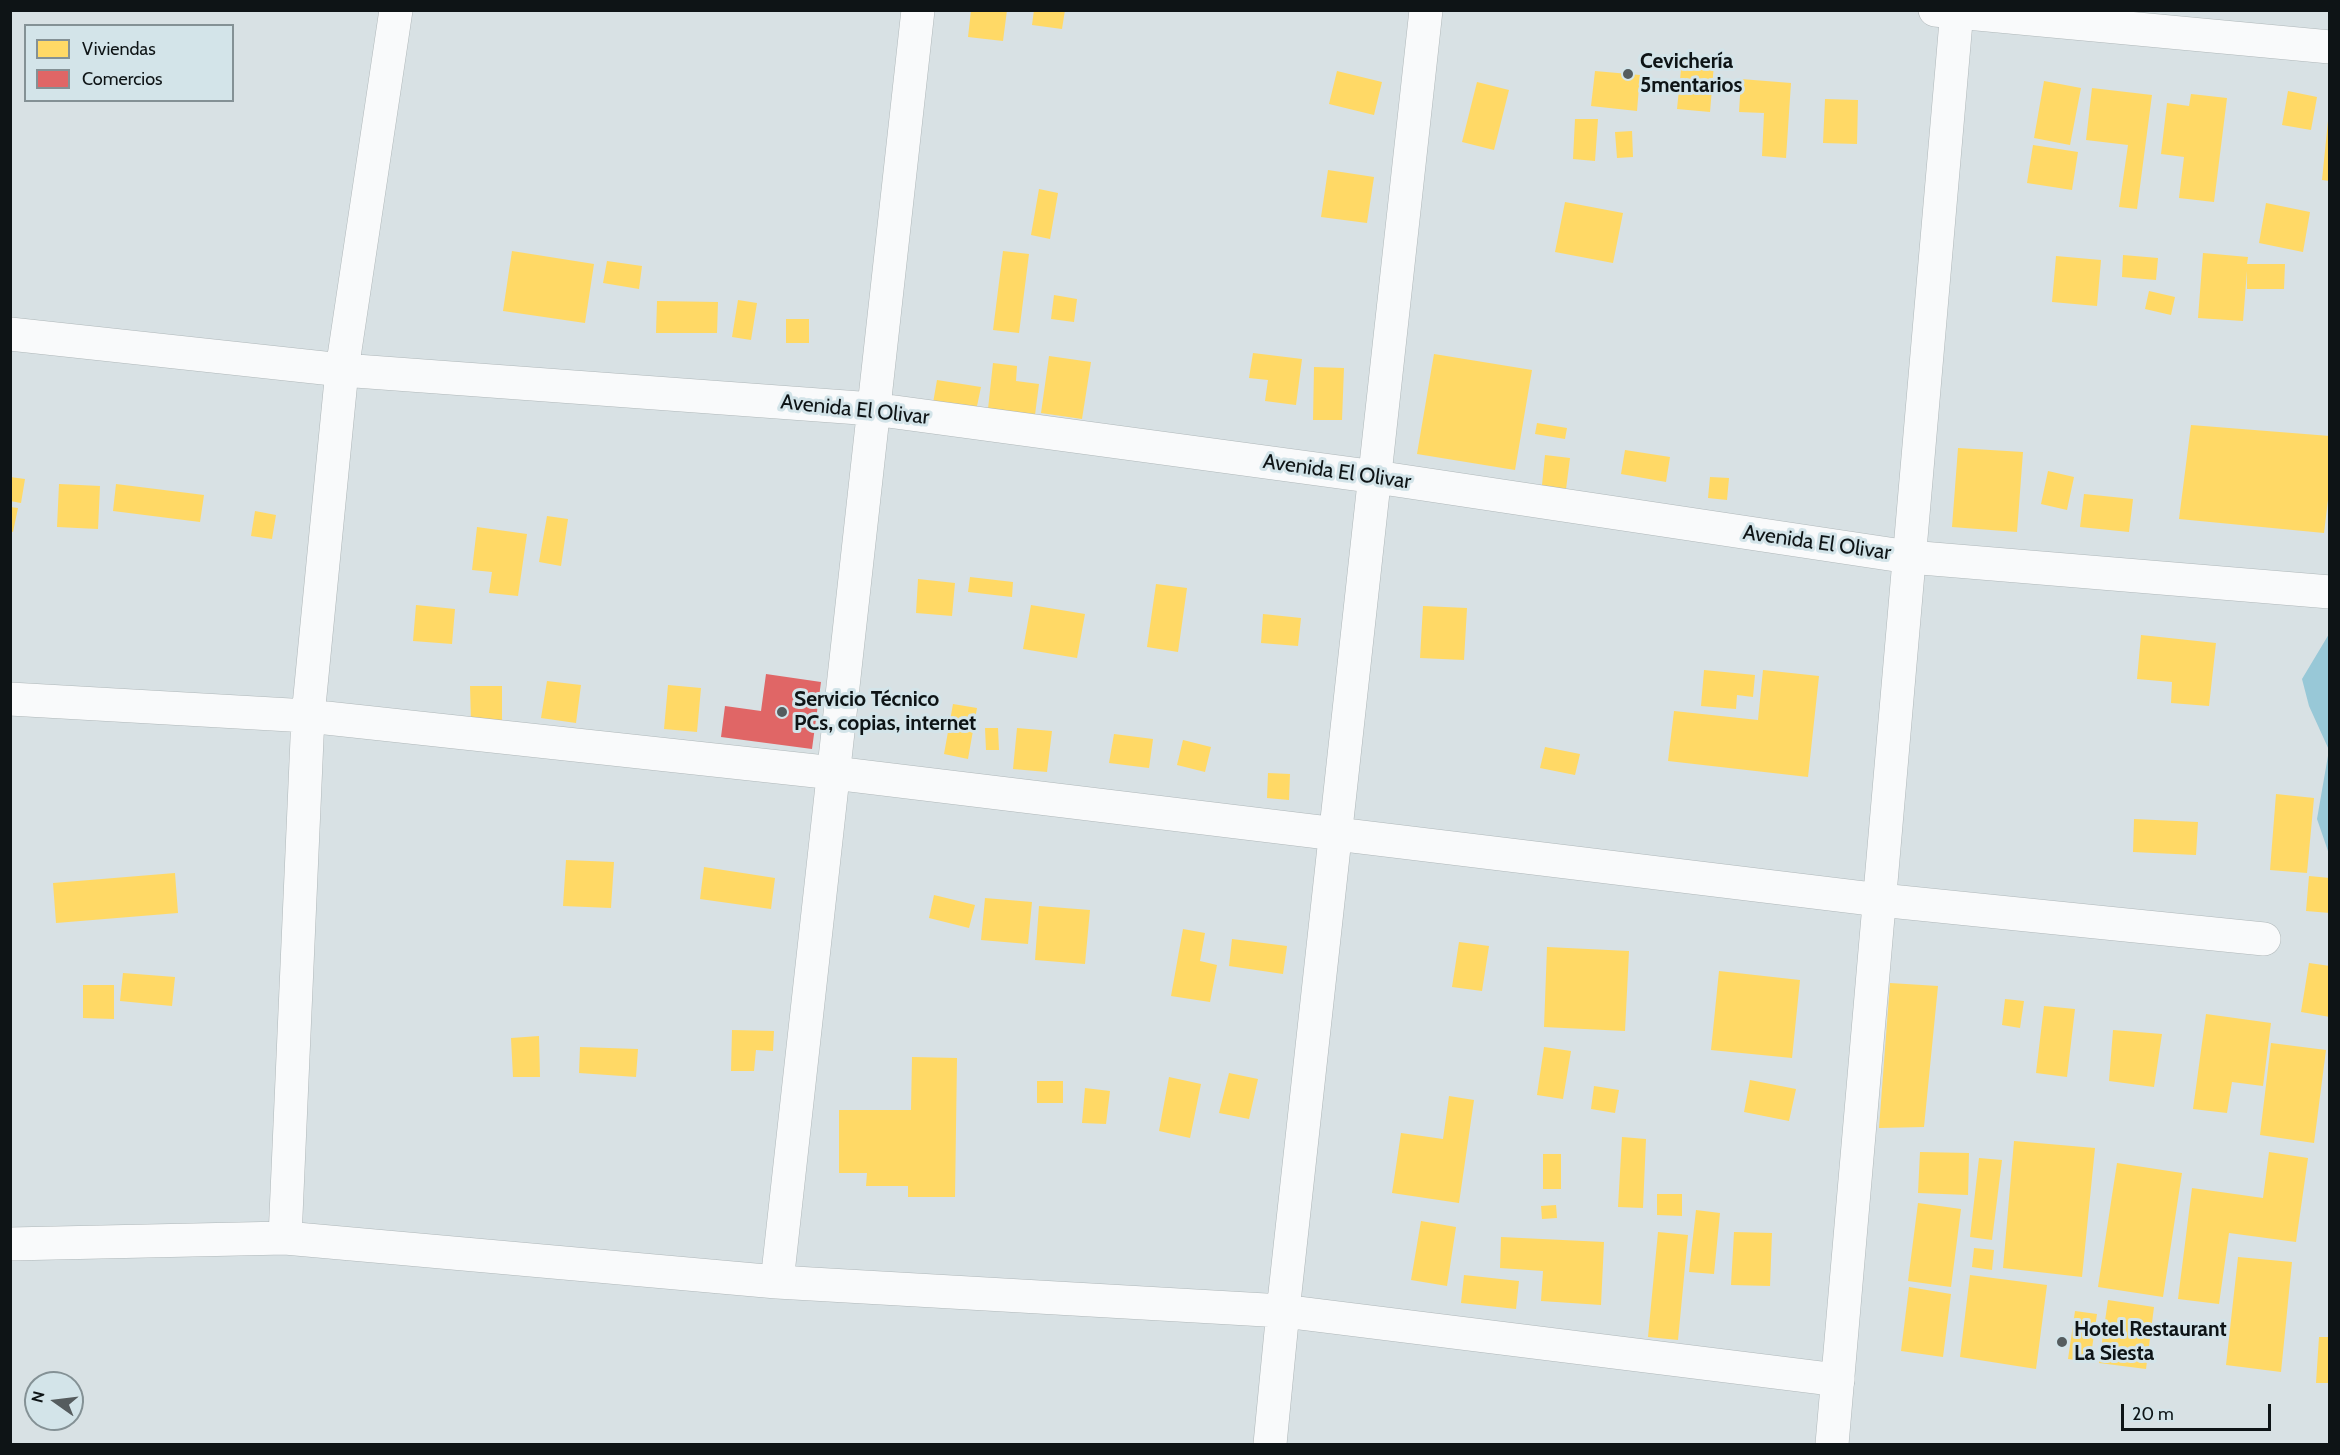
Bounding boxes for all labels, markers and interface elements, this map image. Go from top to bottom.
legend [24,24,234,102]
text: Viviendas [82,38,156,60]
place label: Cevichería 5mentarios [1640,49,1742,99]
marker: Cevichería 5mentarios [1621,67,1635,81]
text: Comercios [82,68,163,90]
street label: Avenida El Olivar [779,390,931,430]
street label: Avenida El Olivar [1261,449,1413,495]
street label: Avenida El Olivar [1741,520,1893,566]
place label: Servicio Técnico PCs, copias, internet [794,687,976,737]
marker: Servicio Técnico PCs, copias, internet [775,705,789,719]
place label: Hotel Restaurant La Siesta [2074,1317,2227,1367]
marker: Hotel Restaurant La Siesta [2055,1335,2069,1349]
north arrow [24,1371,84,1431]
text: N [27,1389,49,1405]
scale bar [2124,1392,2274,1430]
text: 20 m [2132,1403,2174,1425]

